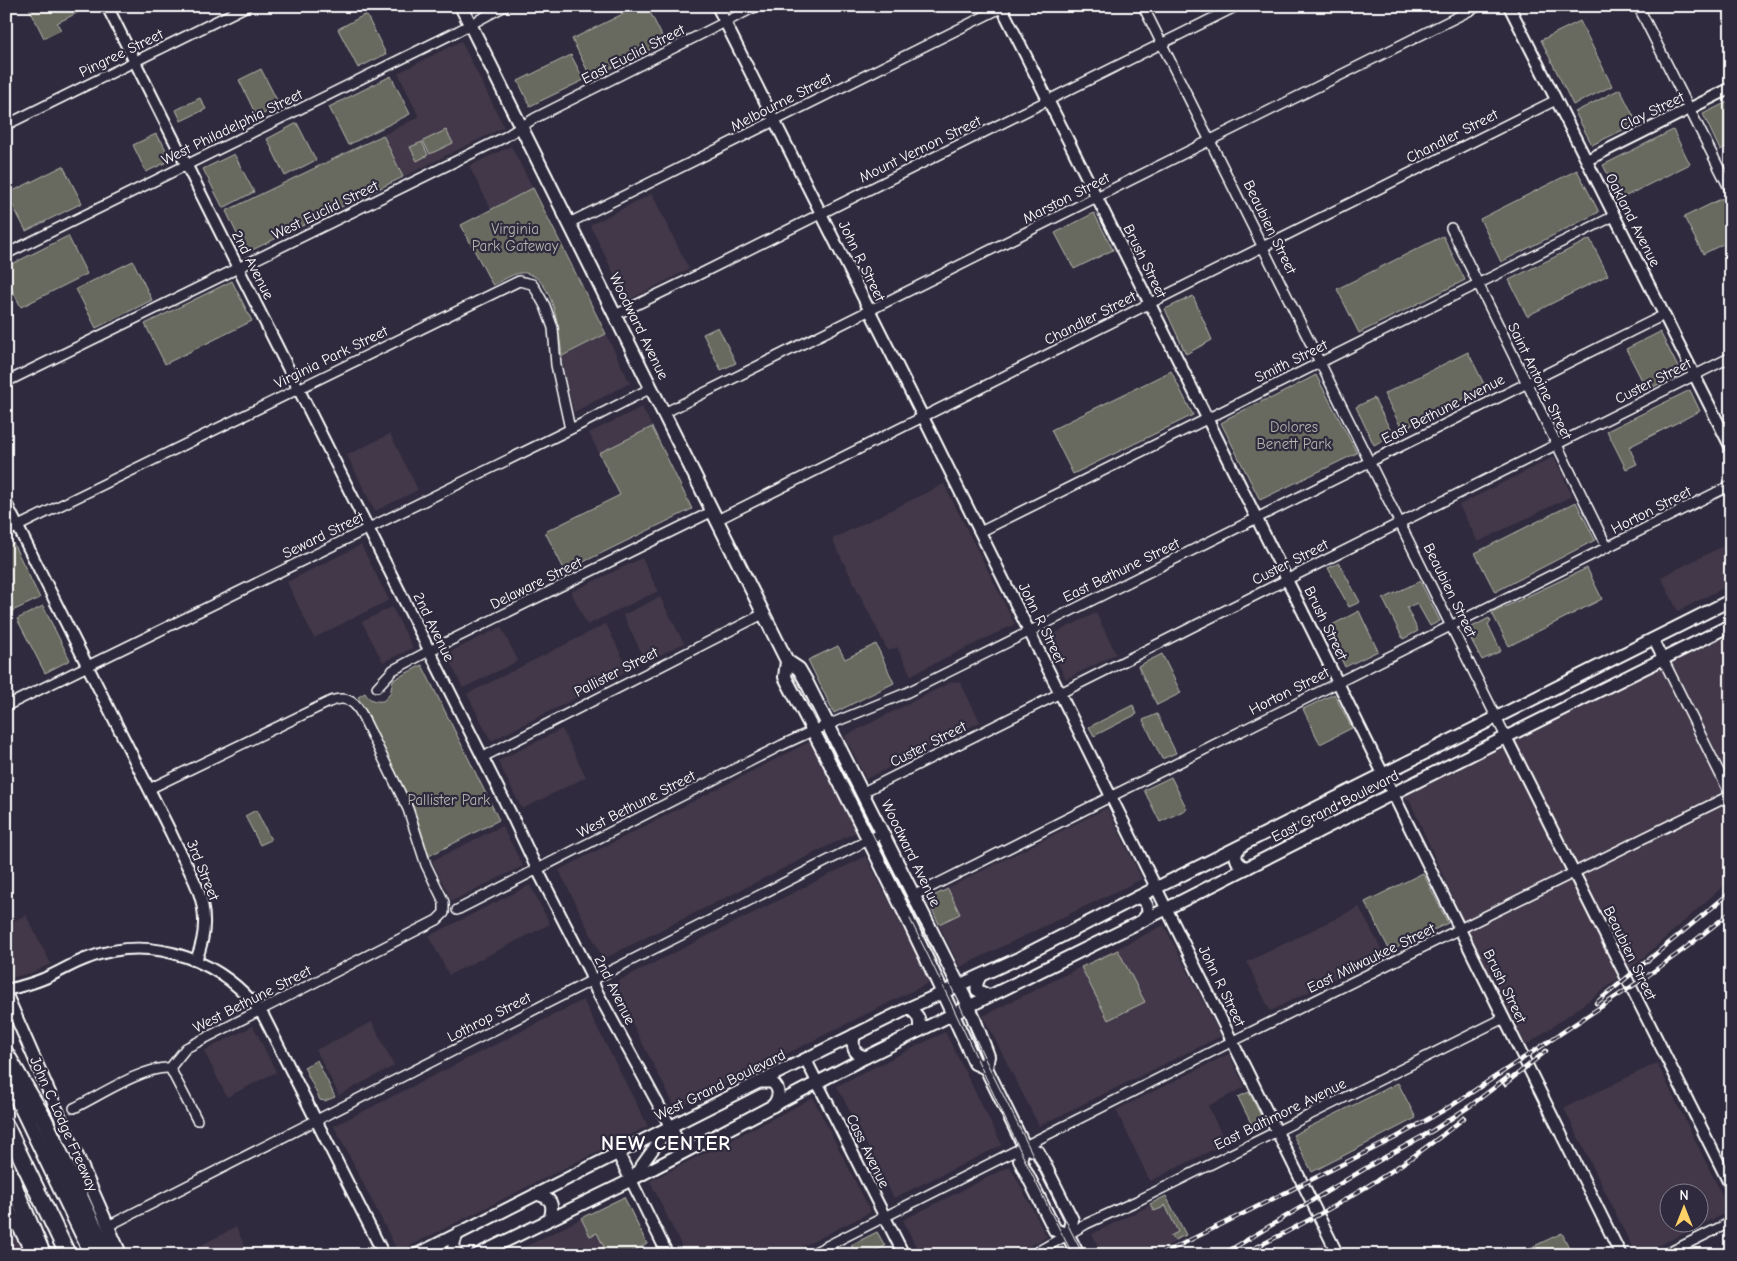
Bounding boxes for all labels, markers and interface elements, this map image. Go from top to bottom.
street label: East Euclid Street [578,20,688,88]
street label: Pingree Street [76,25,167,81]
street label: Melbourne Street [727,68,835,135]
street label: West Philadelphia Street [159,85,306,169]
street label: Clay Street [1617,87,1688,134]
street label: Chandler Street [1403,105,1502,167]
street label: Mount Vernon Street [856,111,985,186]
street label: Marston Street [1020,168,1113,228]
street label: Oakland Avenue [1602,170,1665,270]
street label: West Euclid Street [269,176,382,244]
street label: Beaubien Street [1240,177,1301,277]
street label: John R Street [835,218,890,305]
park label: Virginia Park Gateway [472,220,559,255]
street label: Brush Street [1119,221,1171,301]
street label: 2nd Avenue [228,228,278,303]
street label: Woodward Avenue [605,270,673,383]
street label: Chandler Street [1041,287,1140,349]
street label: Saint Antoine Street [1504,320,1576,443]
street label: Virginia Park Street [271,321,391,392]
street label: Smith Street [1252,335,1331,386]
street label: Custer Street [1612,354,1695,408]
street label: East Bethune Avenue [1378,370,1508,448]
park label: Dolores Benett Park [1257,418,1332,453]
street label: Horton Street [1608,482,1695,538]
street label: Seward Street [279,507,367,562]
street label: East Bethune Street [1060,534,1183,606]
street label: Custer Street [1249,535,1332,589]
street label: Beaubien Street [1420,540,1481,640]
street label: Delaware Street [487,553,586,613]
street label: John R Street [1015,580,1070,667]
street label: Brush Street [1300,583,1352,663]
street label: 2nd Avenue [410,589,459,665]
street label: Pallister Street [571,643,662,701]
street label: Horton Street [1246,663,1333,719]
street label: Custer Street [887,717,970,771]
street label: West Bethune Street [574,766,699,842]
street label: East Grand Boulevard [1268,766,1402,846]
park label: Pallister Park [408,791,491,809]
street label: Woodward Avenue [877,797,945,910]
street label: 3rd Street [183,837,224,904]
street label: Beaubien Street [1600,903,1661,1003]
street label: East Milwaukee Street [1304,919,1439,997]
street label: John R Street [1195,943,1250,1030]
street label: Brush Street [1479,946,1531,1026]
street label: 2nd Avenue [591,952,640,1028]
street label: West Bethune Street [190,961,315,1037]
street label: Lothrop Street [444,988,535,1046]
street label: West Grand Boulevard [652,1045,788,1125]
street label: John C Lodge Freeway [26,1053,102,1195]
street label: East Baltimore Avenue [1211,1074,1349,1154]
street label: Cass Avenue [842,1111,894,1191]
district label: NEW CENTER [601,1132,731,1155]
north arrow [1660,1184,1710,1234]
text: N [1679,1187,1689,1204]

